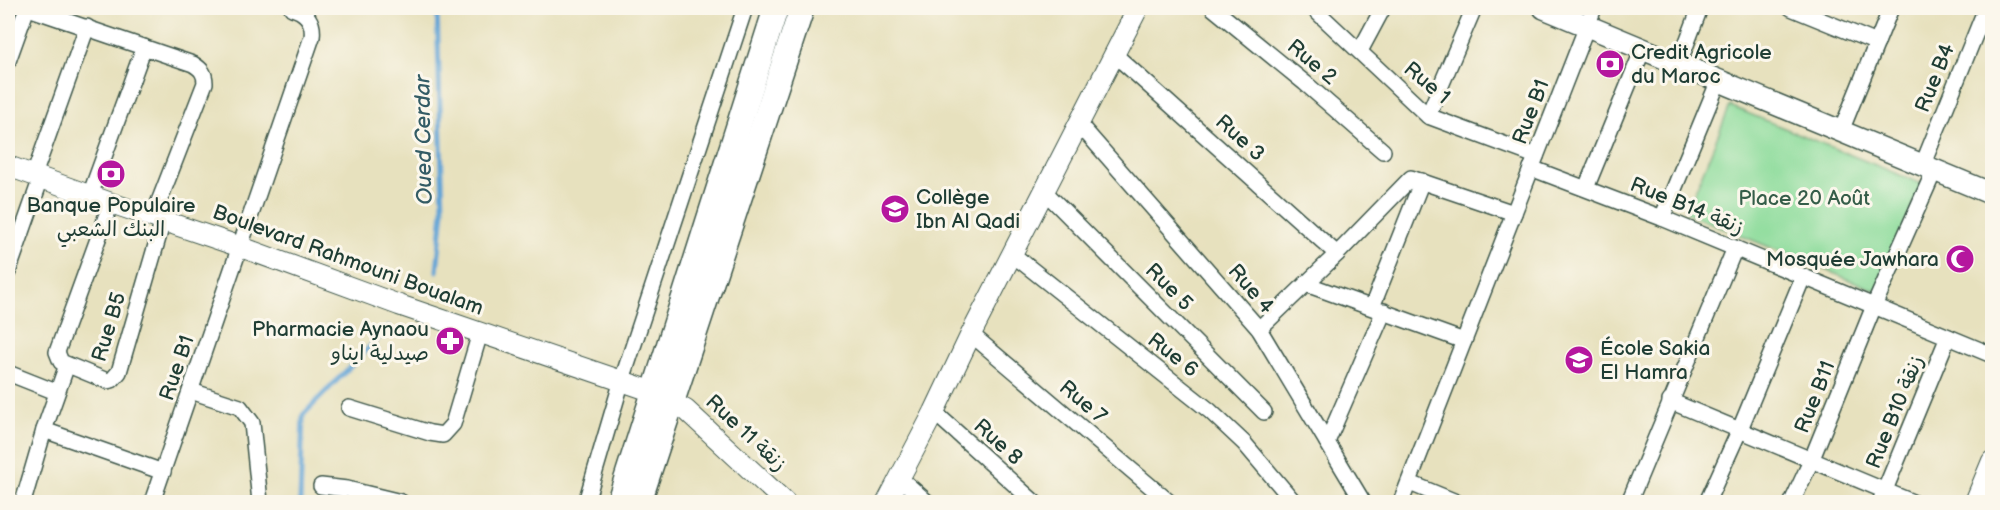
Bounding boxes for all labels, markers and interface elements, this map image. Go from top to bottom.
street label: Rue 2 [1282,34,1342,90]
place label: Credit Agricole du Maroc [1631,40,1772,89]
street label: Rue B4 [1910,40,1960,116]
bank icon: Credit Agricole du Maroc [1594,48,1626,80]
street label: Rue 1 [1399,56,1455,110]
water label: Oued Cerdar [409,73,439,205]
street label: Rue B1 [1507,76,1555,148]
street label: Rue 3 [1210,109,1270,167]
bank icon: Banque Populaire البنك الشعبي [95,158,127,190]
street label: Rue B14 زنقة [1627,172,1747,240]
place label: Collège Ibn Al Qadi [916,185,1020,234]
park label: Place 20 Août [1738,186,1870,211]
place label: Banque Populaire البنك الشعبي [26,193,196,248]
school or university icon: Collège Ibn Al Qadi [879,193,911,225]
street label: Boulevard Rahmouni Boualam [209,199,487,321]
mosque icon: Mosquée Jawhara [1944,243,1976,275]
place label: Mosquée Jawhara [1766,247,1939,272]
street label: Rue 5 [1140,258,1198,316]
street label: Rue 4 [1223,259,1279,319]
street label: Rue B5 [87,289,131,365]
place label: Pharmacie Aynaou صيدلية ايناو [252,317,429,366]
pharmacy icon: Pharmacie Aynaou صيدلية ايناو [434,325,466,357]
street label: Rue 6 [1143,327,1204,383]
street label: Rue B1 [154,332,200,404]
place label: École Sakia El Hamra [1600,336,1710,385]
school or university icon: École Sakia El Hamra [1563,344,1595,376]
street label: Rue B10 زنقة [1861,352,1929,472]
street label: Rue B11 [1789,357,1841,437]
street label: Rue 7 [1054,375,1112,430]
street label: Rue 11 زنقة [701,389,791,477]
street label: Rue 8 [968,414,1028,470]

